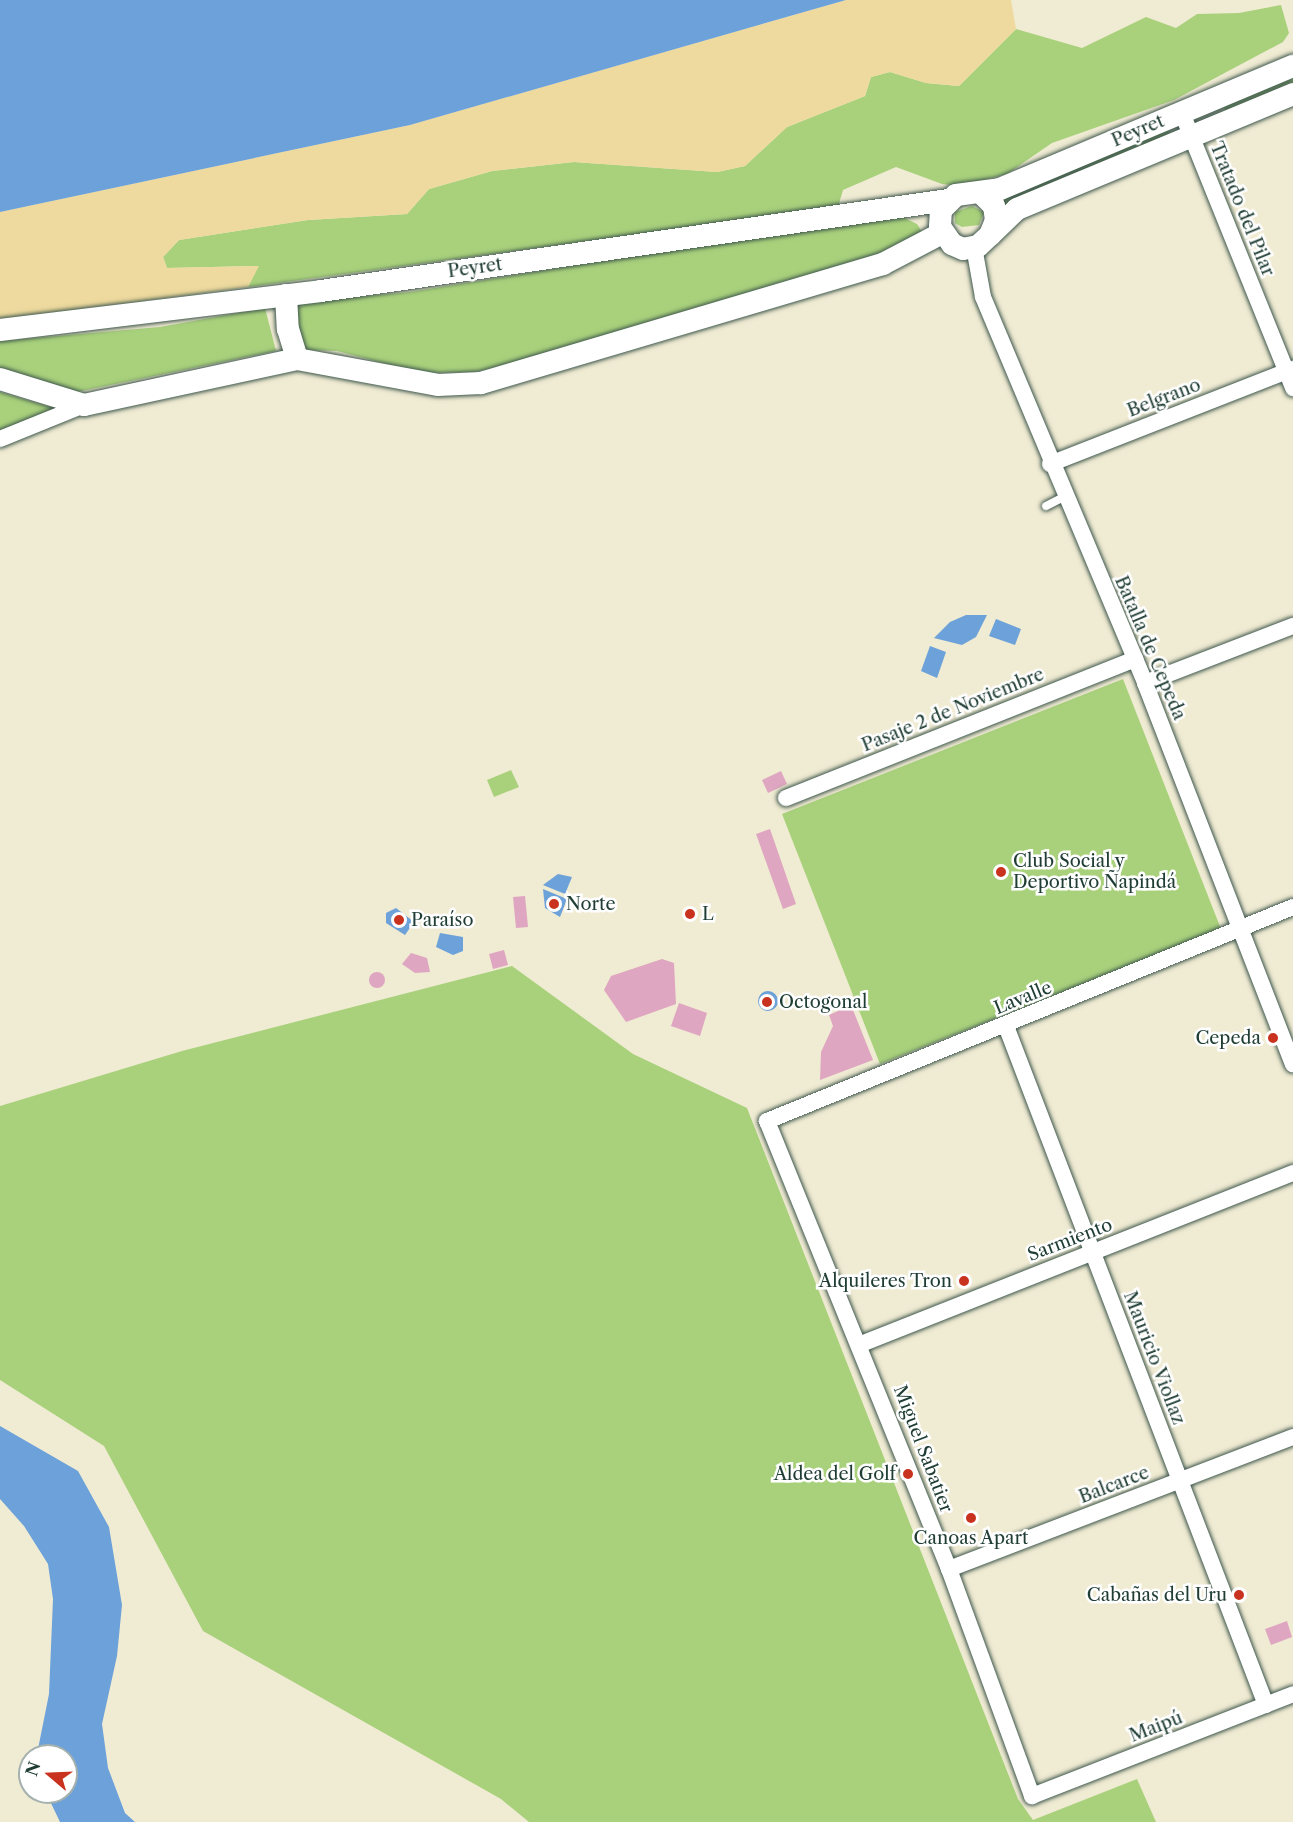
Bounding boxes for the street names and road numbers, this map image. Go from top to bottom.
street label: Peyret [1108,110,1168,152]
street label: Tratado del Pilar [1205,139,1279,279]
street label: Peyret [446,253,504,283]
street label: Belgrano [1124,374,1204,422]
street label: Batalla de Cepeda [1110,573,1190,723]
street label: Pasaje 2 de Noviembre [859,664,1047,756]
street label: Lavalle [991,977,1055,1019]
street label: Sarmiento [1025,1214,1115,1266]
street label: Mauricio Viollaz [1119,1288,1189,1428]
street label: Miguel Sabatier [889,1382,957,1516]
street label: Balcarce [1076,1462,1152,1508]
street label: Maipú [1126,1707,1186,1747]

